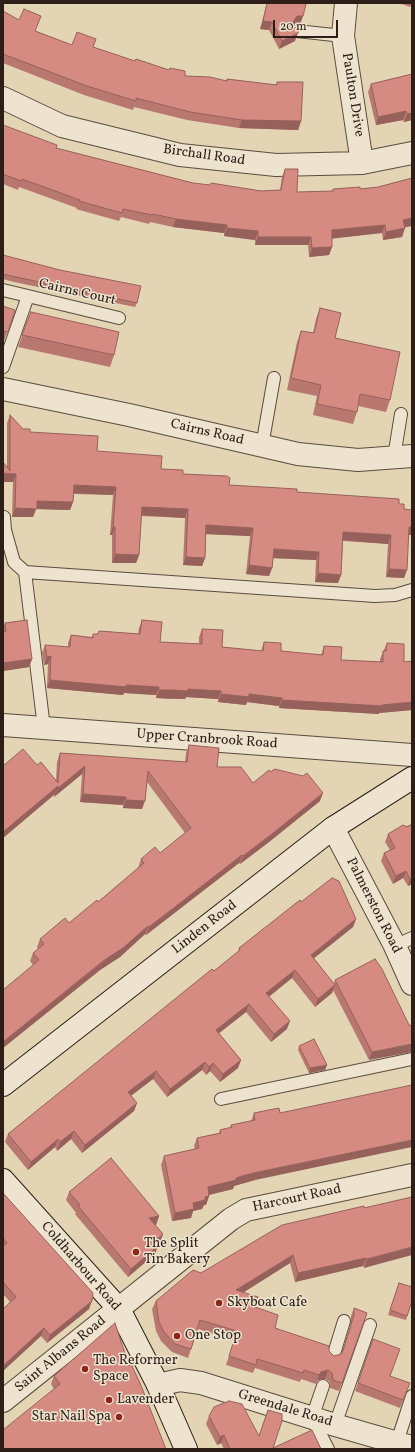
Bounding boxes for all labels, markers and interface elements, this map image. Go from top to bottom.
scale bar [275,12,340,38]
text: 20 m [280,19,307,35]
street label: Paulton Drive [337,52,367,138]
street label: Birchall Road [162,142,246,170]
street label: Cairns Court [37,276,117,310]
street label: Cairns Road [169,416,245,450]
street label: Upper Cranbrook Road [136,727,278,753]
street label: Palmerston Road [342,855,404,957]
street label: Linden Road [169,897,241,959]
street label: Harcourt Road [251,1181,343,1217]
street label: Coldharbour Road [37,1219,123,1315]
place label: The Split Tin Bakery [144,1236,210,1268]
marker: The Split Tin Bakery [131,1247,141,1257]
place label: Skyboat Cafe [227,1295,307,1311]
marker: Skyboat Cafe [214,1298,224,1308]
street label: Saint Albans Road [12,1313,110,1397]
place label: One Stop [185,1328,241,1344]
marker: One Stop [172,1331,182,1341]
place label: The Reformer Space [93,1353,178,1386]
marker: The Reformer Space [80,1364,90,1374]
street label: Greendale Road [236,1387,334,1431]
place label: Lavender [117,1392,174,1408]
marker: Lavender [104,1395,114,1405]
place label: Star Nail Spa [31,1409,111,1425]
marker: Star Nail Spa [114,1412,124,1422]

